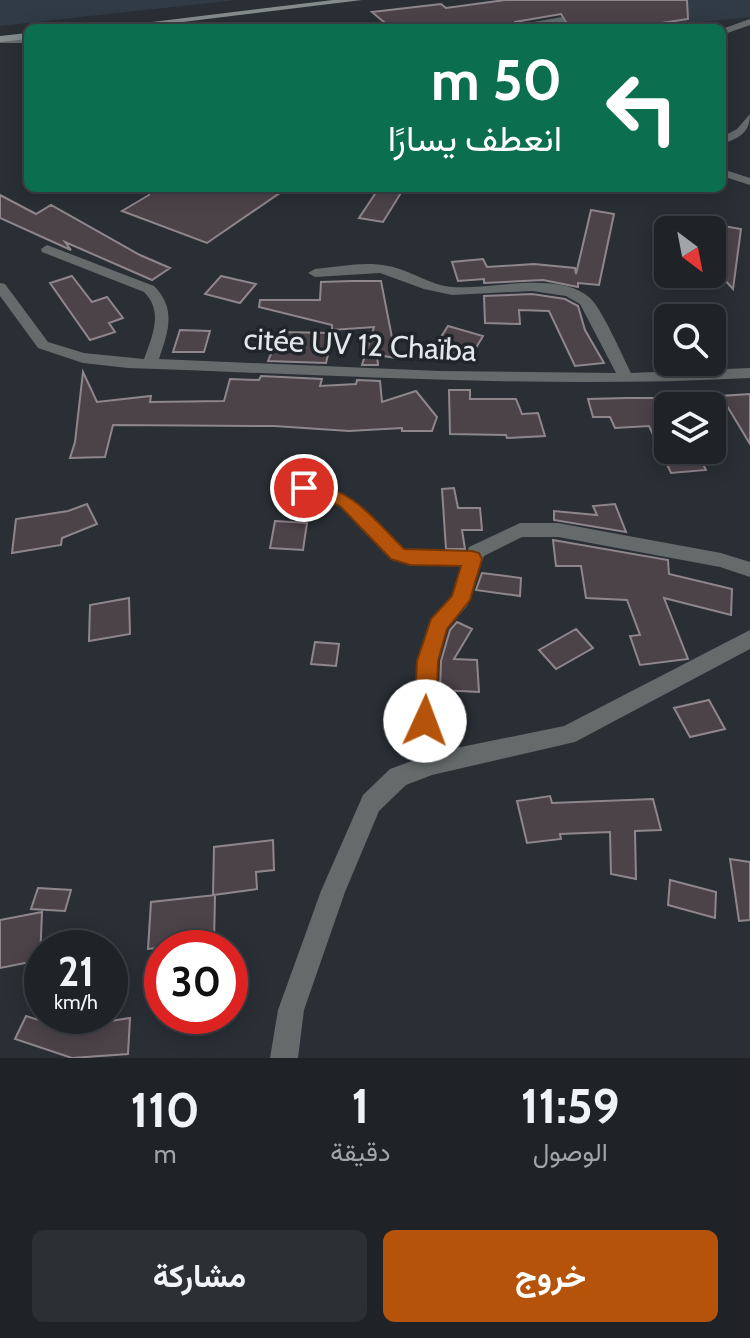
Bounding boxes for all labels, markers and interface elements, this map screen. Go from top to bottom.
text: 50 m [431,46,562,114]
icon: left [590,56,694,160]
text: انعطف يسارًا [388,116,562,160]
north arrow [654,216,726,288]
map controls [654,216,726,464]
button: search [654,304,726,376]
street label: citée UV 12 Chaïba [243,320,478,369]
button: layers [654,392,726,464]
pin [270,454,338,522]
icon: arrive [282,466,326,510]
position arrow [383,679,467,763]
speed limit sign: 30 [144,930,248,1034]
text: 21 [58,947,94,996]
text: km/h [54,990,98,1014]
text: 1 [351,1077,369,1135]
text: 11:59 [521,1077,620,1135]
text: 110 [130,1081,200,1139]
text: دقيقة [330,1136,390,1168]
text: الوصول [533,1136,608,1168]
text: m [154,1138,177,1170]
button: مشاركة [32,1230,367,1322]
button: خروج [383,1230,718,1322]

